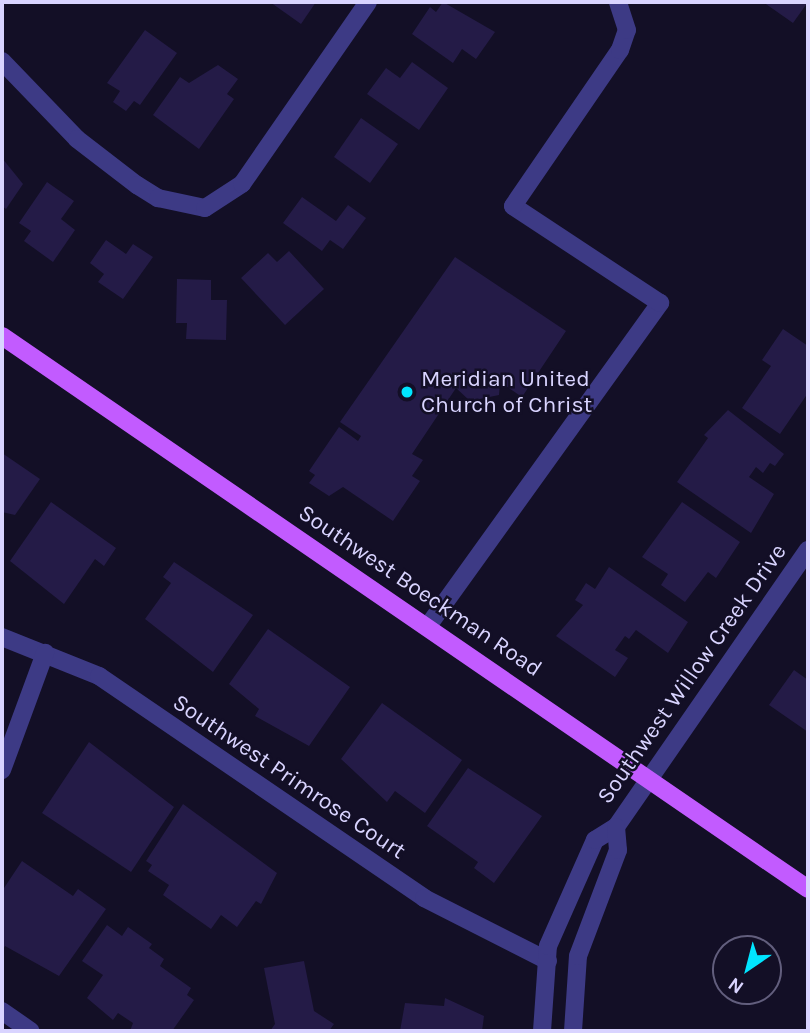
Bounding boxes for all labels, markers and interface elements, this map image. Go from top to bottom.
place label: Meridian United Church of Christ [421,365,592,419]
marker: Meridian United Church of Christ [399,384,415,400]
street label: Southwest Boeckman Road [293,499,547,683]
street label: Southwest Willow Creek Drive [592,539,792,809]
street label: Southwest Primrose Court [167,689,411,865]
north arrow [712,935,782,1005]
text: N [724,973,748,998]

